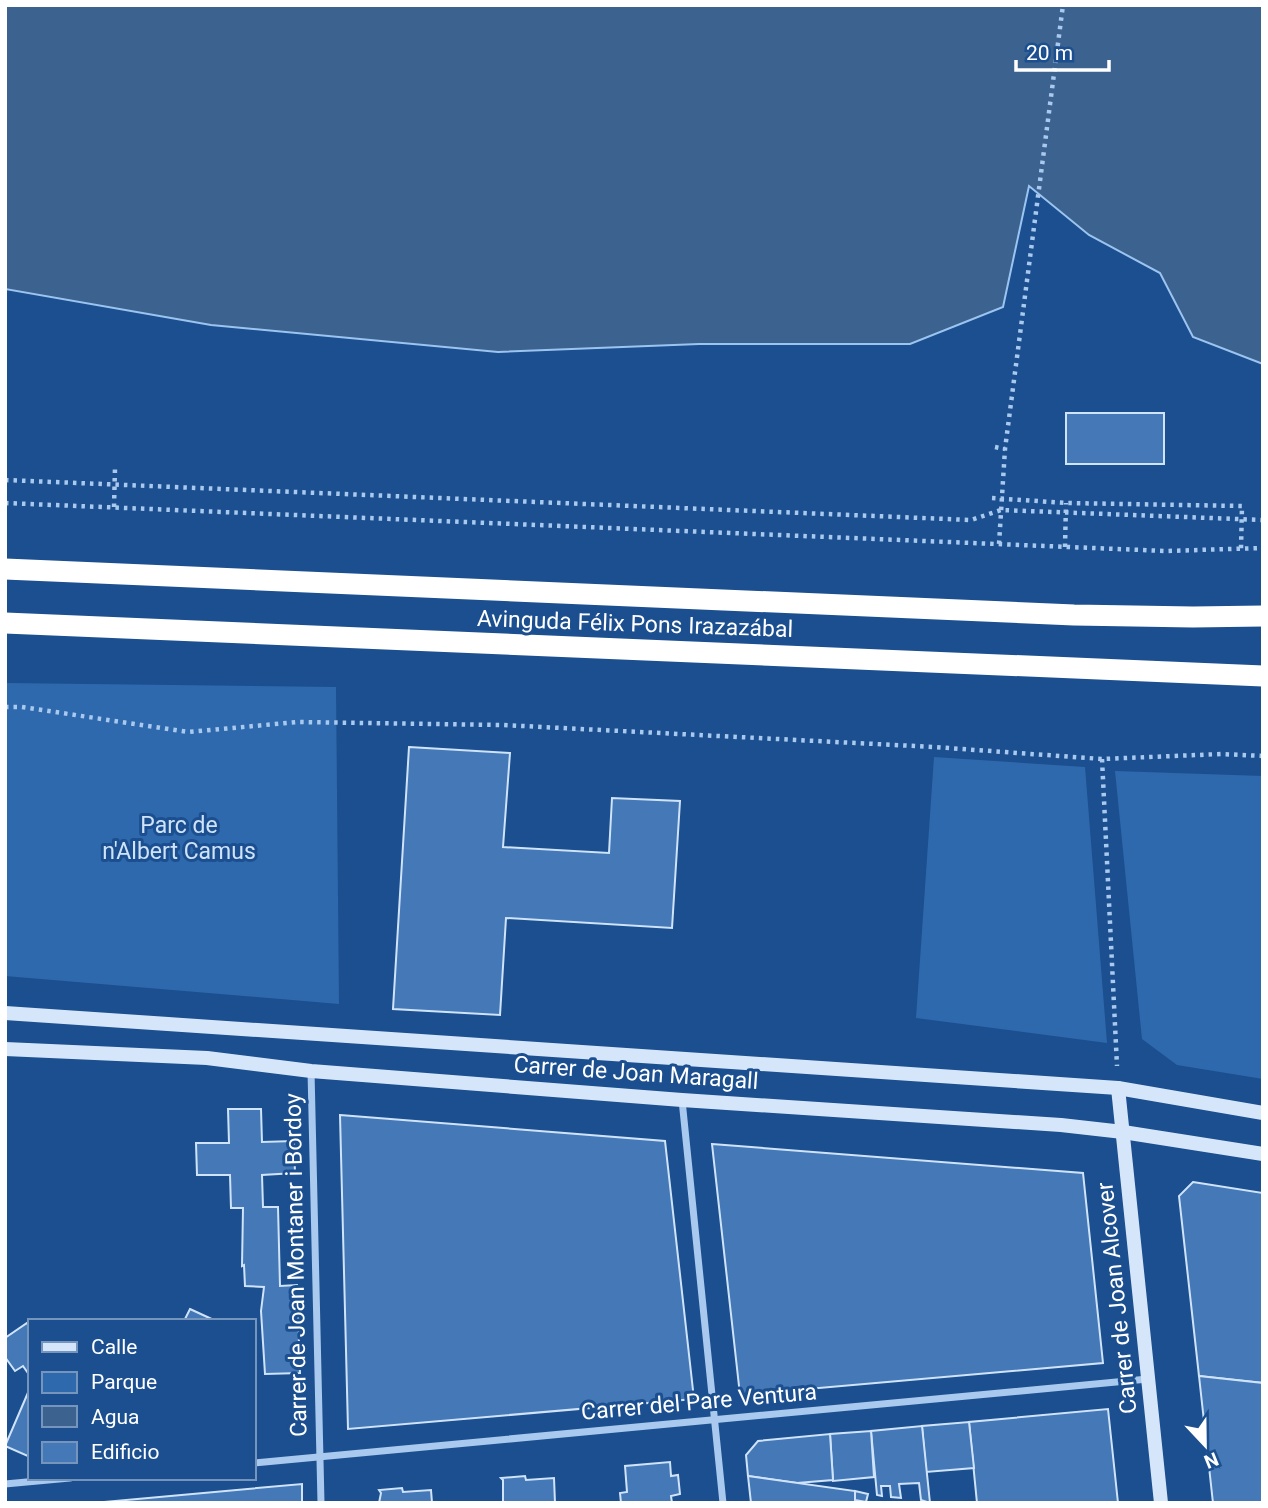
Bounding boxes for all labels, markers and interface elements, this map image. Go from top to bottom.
scale bar [1016,28,1109,72]
text: 20 m [1026,41,1073,65]
street label: Avinguda Félix Pons Irazazábal [476,605,794,643]
park label: Parc de n'Albert Camus [102,812,256,865]
street label: Carrer de Joan Maragall [513,1051,759,1095]
street label: Carrer de Joan Montaner i Bordoy [280,1093,312,1437]
street label: Carrer de Joan Alcover [1091,1181,1143,1415]
legend [28,1319,256,1480]
text: Calle [91,1335,137,1359]
text: Parque [91,1370,157,1394]
street label: Carrer del Pare Ventura [580,1378,818,1426]
text: Agua [91,1405,140,1429]
north arrow [1170,1410,1240,1480]
text: Edificio [91,1440,159,1464]
text: N [1201,1447,1222,1473]

